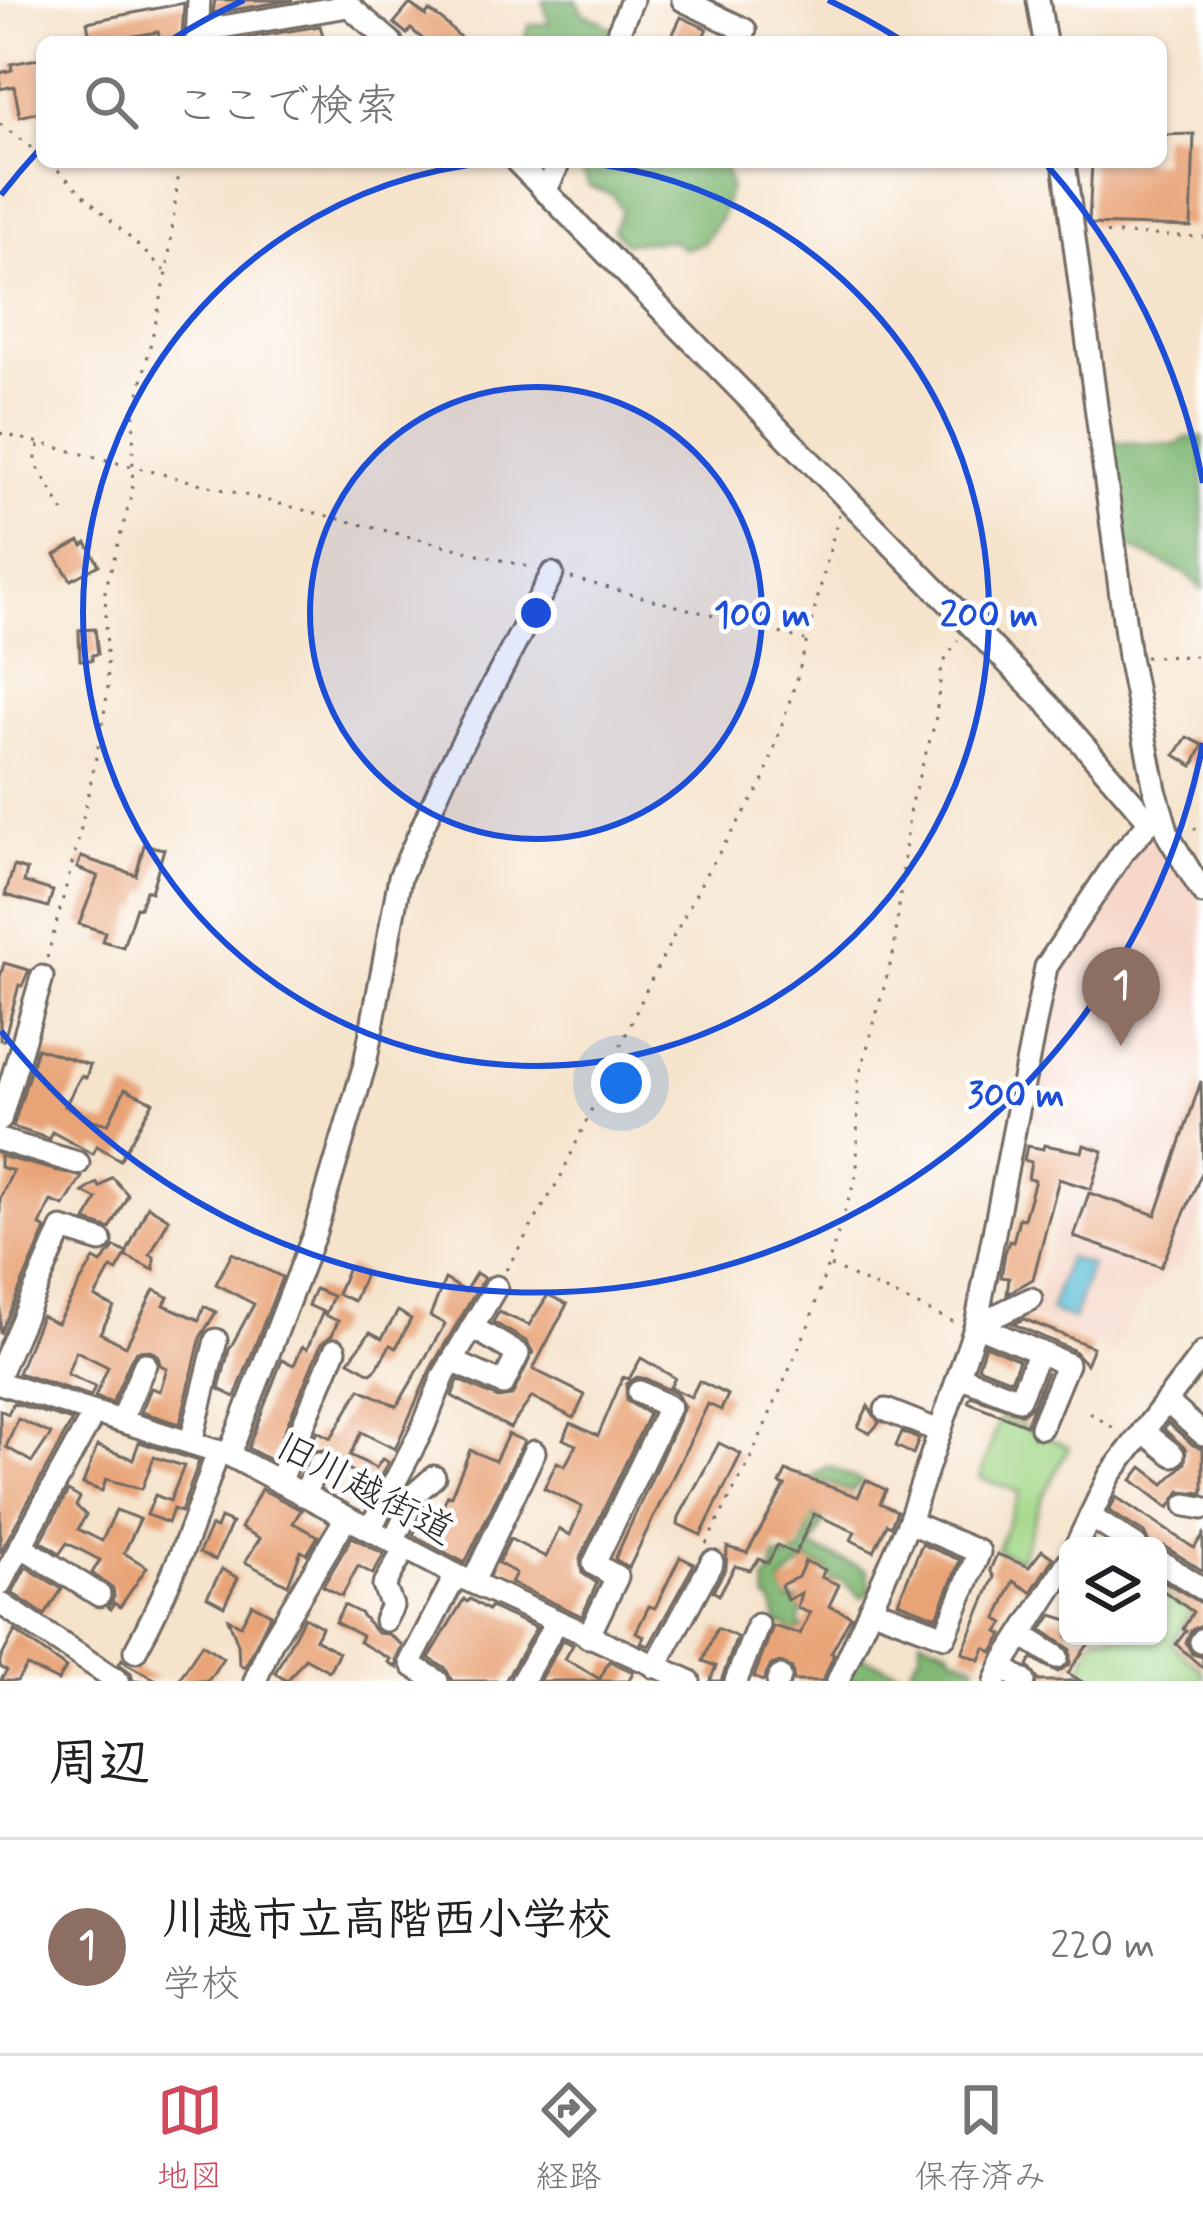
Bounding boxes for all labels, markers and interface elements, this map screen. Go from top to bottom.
search box [36,36,1167,168]
icon: search [78,69,144,135]
text: ここで検索 [174,78,399,137]
centre of rings [515,592,557,634]
text: 100 m [714,593,810,640]
text: 200 m [940,593,1038,640]
pin: 1 [1082,947,1160,1046]
your location [591,1053,651,1113]
text: 300 m [968,1073,1064,1120]
street label: 旧川越街道 [266,1422,462,1558]
map controls [1059,1537,1167,1645]
button: layers [1059,1537,1167,1645]
text: 周辺 [48,1732,150,1798]
text: 川越市立高階西小学校 [162,1892,612,1951]
text: 1 [78,1921,96,1972]
text: 220 m [1050,1921,1155,1972]
text: 学校 [162,1960,240,2011]
tab: 地図 [157,2077,223,2200]
tab: 経路 [536,2077,602,2200]
tab: 保存済み [915,2077,1047,2200]

